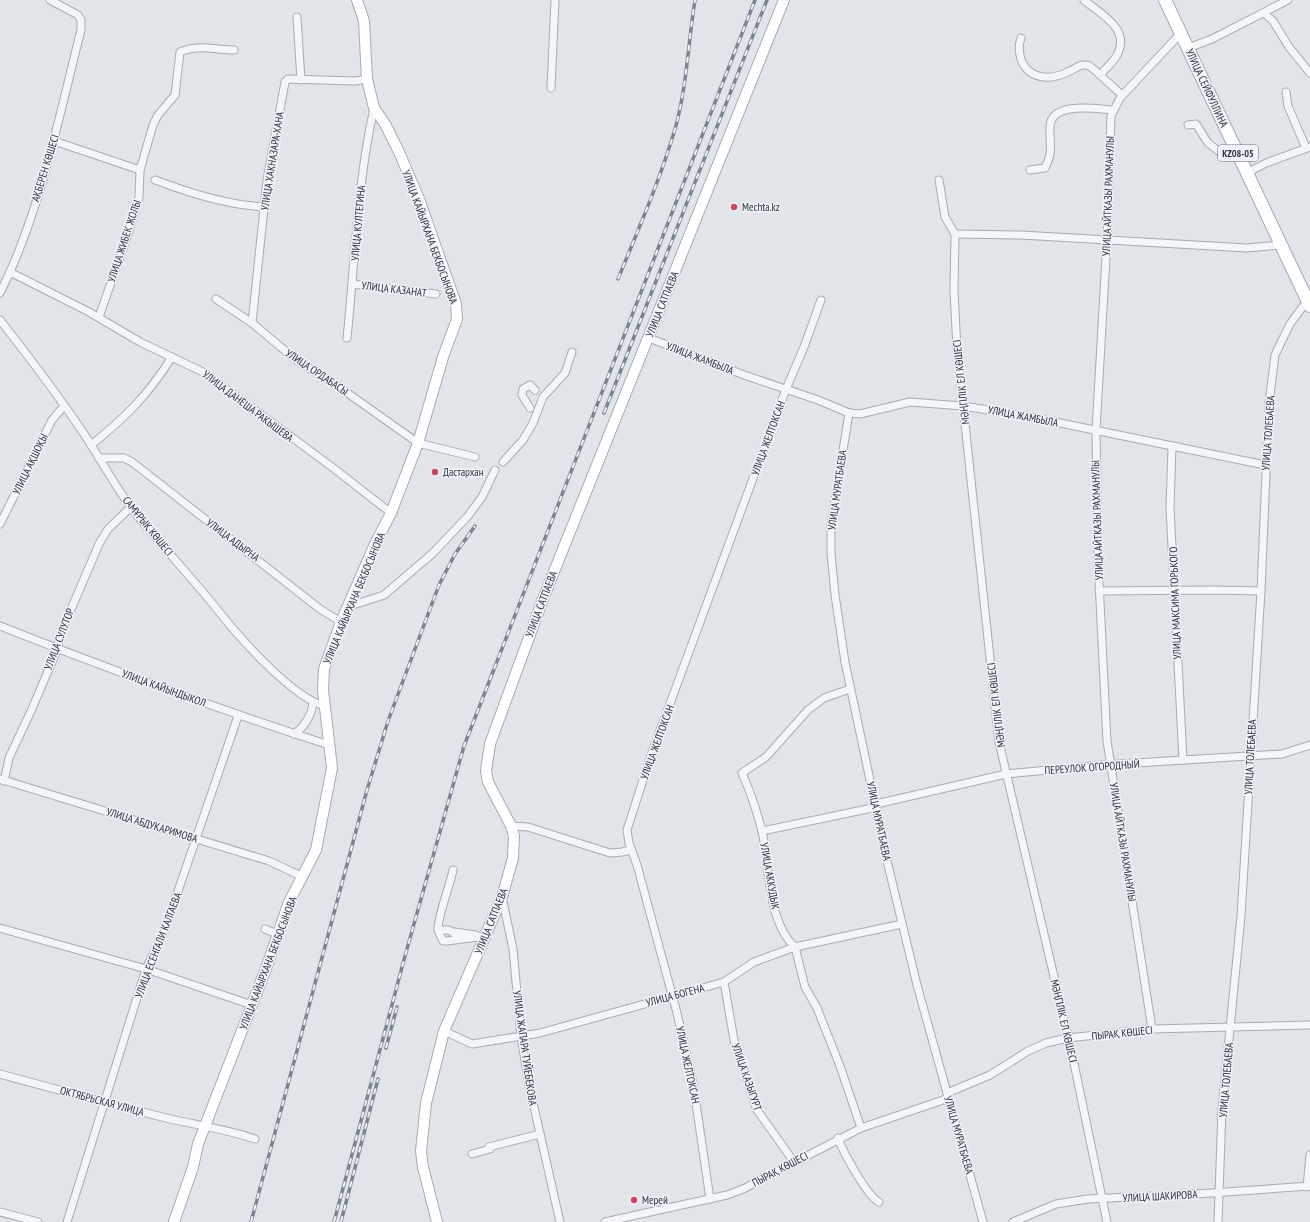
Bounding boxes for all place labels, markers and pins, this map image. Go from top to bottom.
place label: Mechta.kz [742,200,780,214]
marker: Mechta.kz [729,202,739,212]
place label: Дастархан [443,465,484,479]
marker: Дастархан [430,467,440,477]
place label: Мерей [642,1193,668,1207]
marker: Мерей [629,1195,639,1205]

